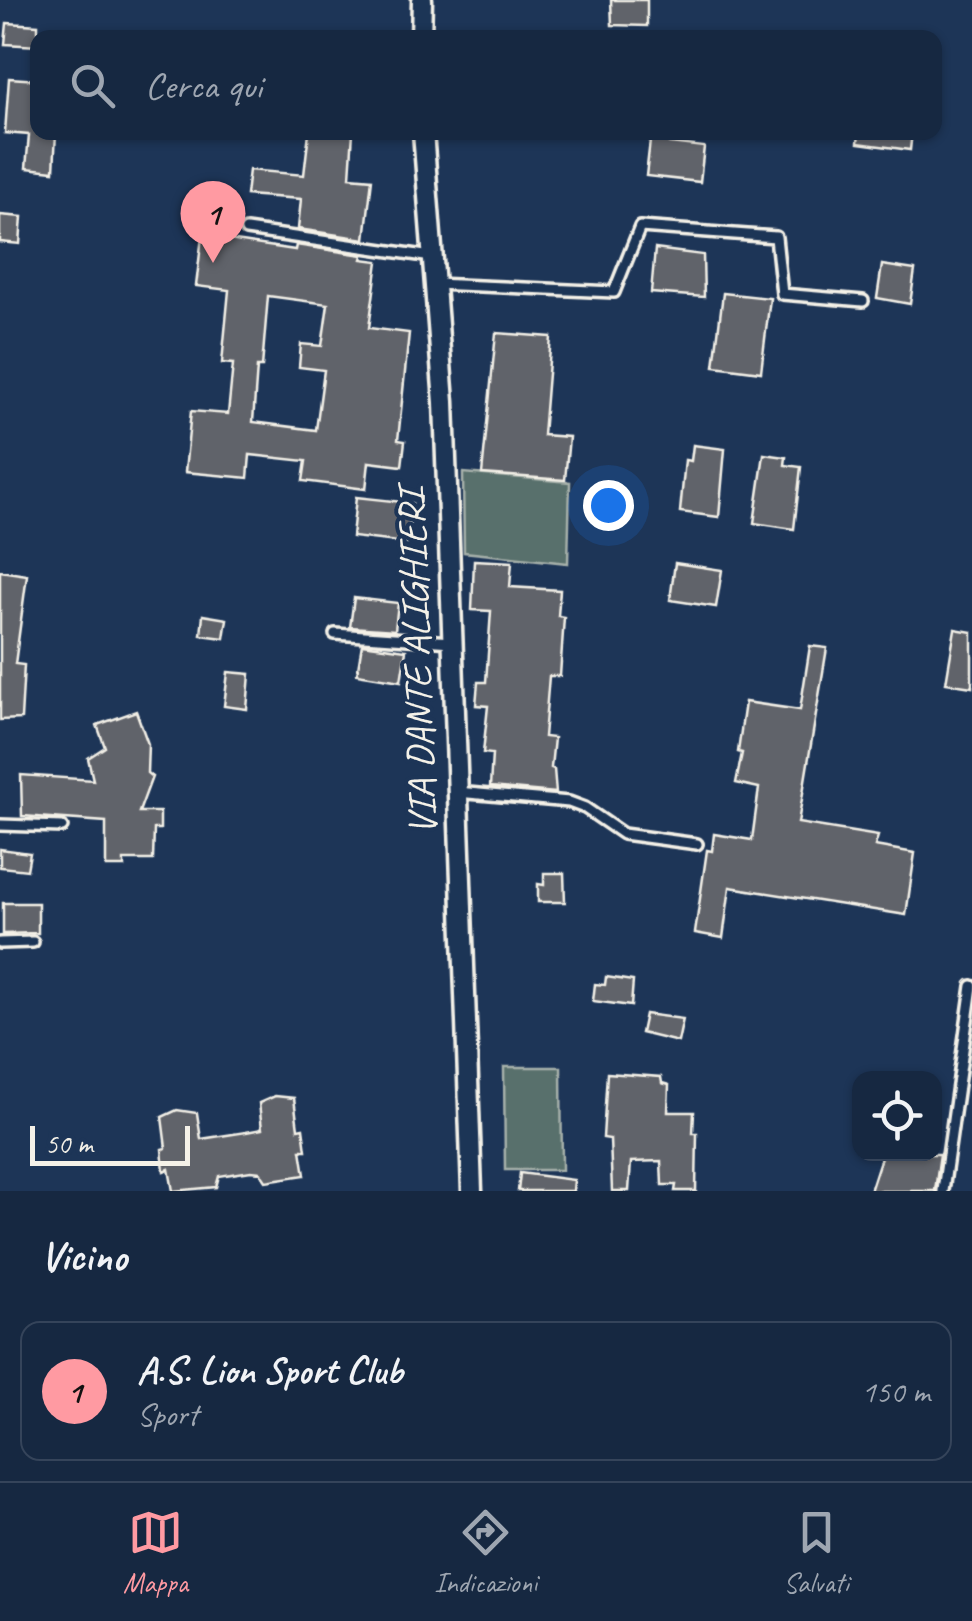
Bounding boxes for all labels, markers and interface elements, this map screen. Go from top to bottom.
search box [30,30,942,140]
icon: search [65,58,120,113]
text: Cerca qui [145,62,262,109]
pin: 1 [180,180,246,263]
street label: VIA DANTE ALIGHIERI [386,480,448,836]
your location [583,480,634,531]
map controls [852,1071,942,1161]
button: locate [852,1071,942,1161]
scale bar [30,1121,190,1166]
text: 50 m [45,1126,93,1161]
text: Vicino [40,1230,127,1283]
text: A.S. Lion Sport Club [137,1347,403,1394]
text: 1 [67,1371,82,1412]
text: 150 m [861,1371,930,1412]
text: Sport [137,1394,198,1435]
tab: Mappa [123,1505,188,1600]
tab: Indicazioni [434,1505,537,1600]
tab: Salvati [784,1505,849,1600]

